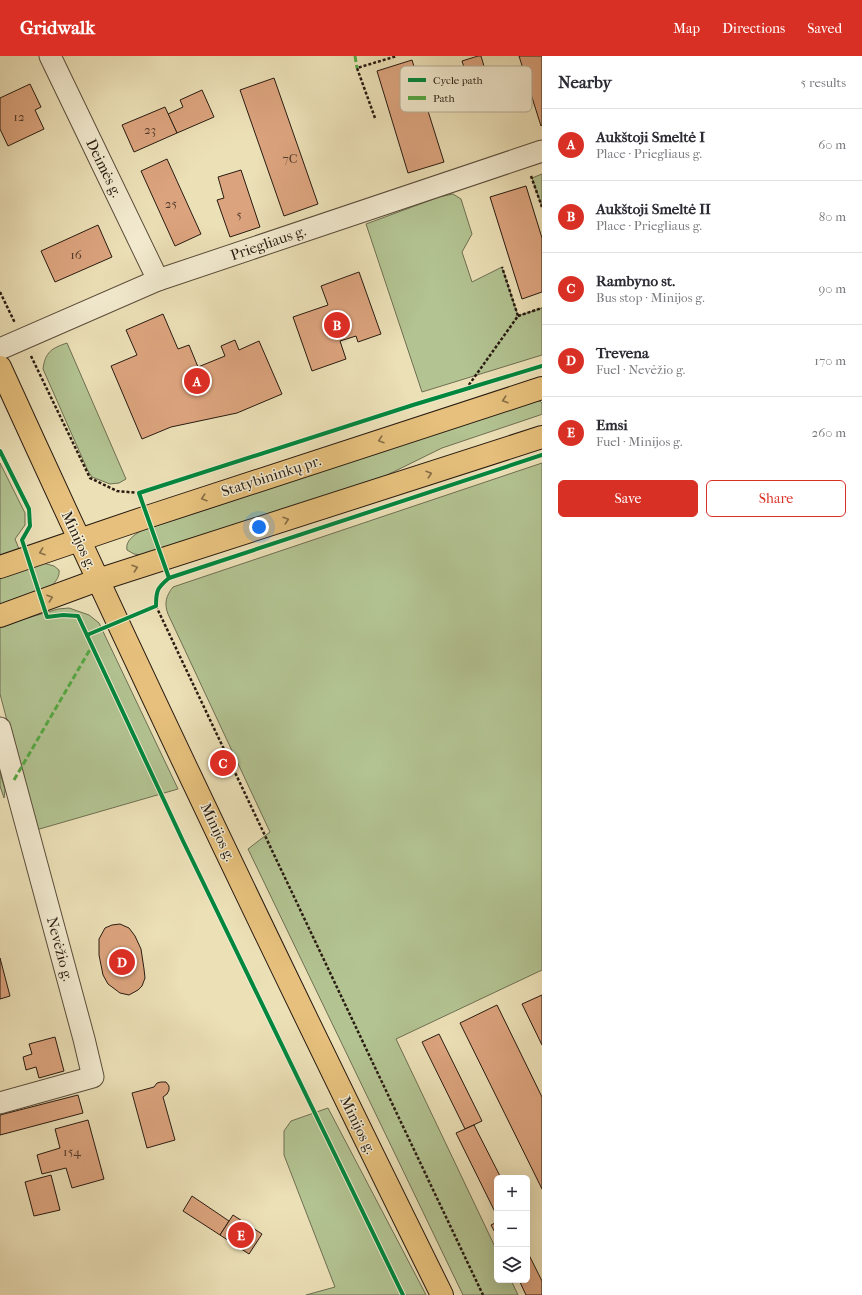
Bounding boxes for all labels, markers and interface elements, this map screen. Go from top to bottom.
text: Gridwalk [20,17,95,39]
text: Map [673,20,700,37]
text: Directions [722,20,785,37]
text: Saved [807,20,842,37]
legend [400,66,532,112]
text: Nearby [558,72,612,92]
text: Cycle path [433,74,484,87]
text: 5 results [801,75,846,90]
text: Path [433,92,456,105]
house number: 12 [13,109,25,124]
house number: 23 [144,122,156,137]
text: Aukštoji Smeltė I [596,128,705,146]
street label: Deimės g. [82,136,126,200]
text: A [567,137,575,152]
text: 60 m [818,137,846,152]
text: Place · Priegliaus g. [596,146,702,161]
house number: 7C [282,151,298,166]
house number: 25 [165,196,178,211]
text: Aukštoji Smeltė II [596,200,711,218]
house number: 5 [236,207,242,222]
text: B [567,209,575,224]
text: 80 m [819,209,846,224]
text: Place · Priegliaus g. [596,218,702,233]
street label: Priegliaus g. [228,222,308,264]
house number: 16 [70,247,83,262]
text: Rambyno st. [596,272,675,290]
text: C [567,281,575,296]
text: 90 m [818,281,846,296]
text: Bus stop · Minijos g. [596,290,705,305]
pin: B [324,310,350,340]
text: Trevena [596,344,649,362]
text: D [566,353,576,368]
text: 170 m [814,353,846,368]
text: Fuel · Nevėžio g. [596,362,685,377]
pin: A [184,366,210,396]
one-way arrow [502,395,509,404]
text: Emsi [596,416,628,434]
text: E [567,425,575,440]
text: 260 m [812,425,846,440]
text: Fuel · Minijos g. [596,434,682,449]
one-way arrow [378,435,385,444]
street label: Statybininkų pr. [219,451,323,501]
one-way arrow [425,470,432,479]
button: Save [558,480,698,517]
button: Share [706,480,846,517]
one-way arrow [201,493,208,502]
street label: Minijos g. [58,508,100,572]
one-way arrow [282,516,289,525]
your location [249,517,269,537]
one-way arrow [38,548,45,556]
one-way arrow [132,564,139,573]
one-way arrow [46,594,53,602]
pin: C [210,748,236,778]
street label: Minijos g. [197,800,239,864]
street label: Nevėžio g. [43,915,77,983]
pin: D [109,947,135,977]
street label: Minijos g. [336,1093,380,1157]
house number: 154 [63,1144,81,1159]
map controls [494,1175,530,1283]
button: + [494,1175,530,1211]
button: − [494,1211,530,1247]
pin: E [228,1220,254,1250]
button: layers [494,1247,530,1283]

